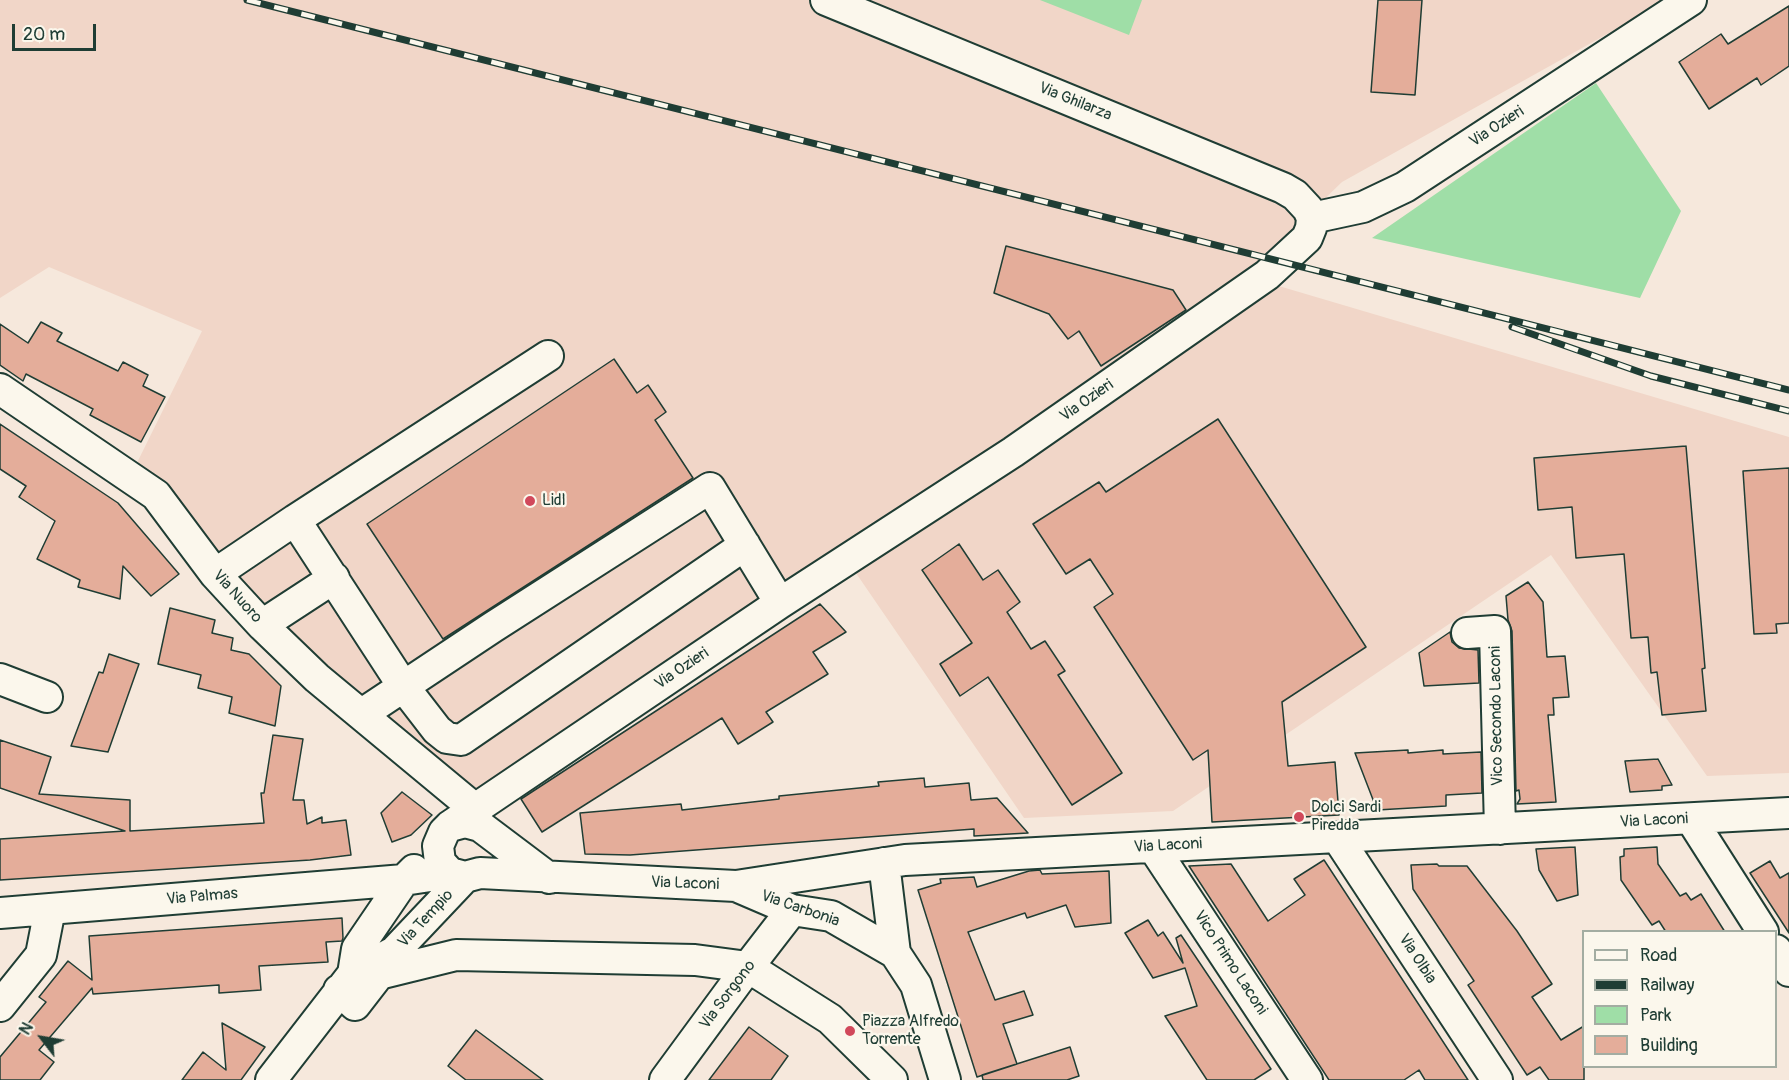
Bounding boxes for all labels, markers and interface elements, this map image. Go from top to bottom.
scale bar [15,12,99,50]
text: 20 m [23,23,65,46]
street label: Via Ghilarza [1036,79,1114,125]
street label: Via Ozieri [1466,102,1528,152]
street label: Via Ozieri [1056,376,1118,426]
place label: Lidl [542,491,566,511]
marker: Lidl [523,494,537,508]
street label: Via Nuoro [208,567,266,627]
street label: Via Ozieri [651,644,713,694]
street label: Vico Secondo Laconi [1486,646,1508,786]
place label: Dolci Sardi Piredda [1311,798,1381,836]
marker: Dolci Sardi Piredda [1292,810,1306,824]
street label: Via Laconi [1619,810,1689,832]
street label: Via Laconi [1133,835,1203,857]
street label: Via Laconi [651,873,719,895]
street label: Via Palmas [166,884,238,910]
street label: Via Tempio [394,886,458,952]
street label: Via Carbonia [758,887,842,931]
street label: Vico Primo Laconi [1189,907,1271,1019]
legend [1582,930,1777,1068]
street label: Via Olbia [1394,931,1440,987]
text: Road [1640,944,1677,967]
street label: Via Sorgono [696,957,760,1033]
text: Railway [1640,974,1695,997]
text: Park [1640,1004,1672,1027]
north arrow [12,1008,72,1068]
place label: Piazza Alfredo Torrente [862,1012,959,1050]
text: N [15,1019,38,1039]
marker: Piazza Alfredo Torrente [843,1024,857,1038]
text: Building [1640,1034,1698,1057]

